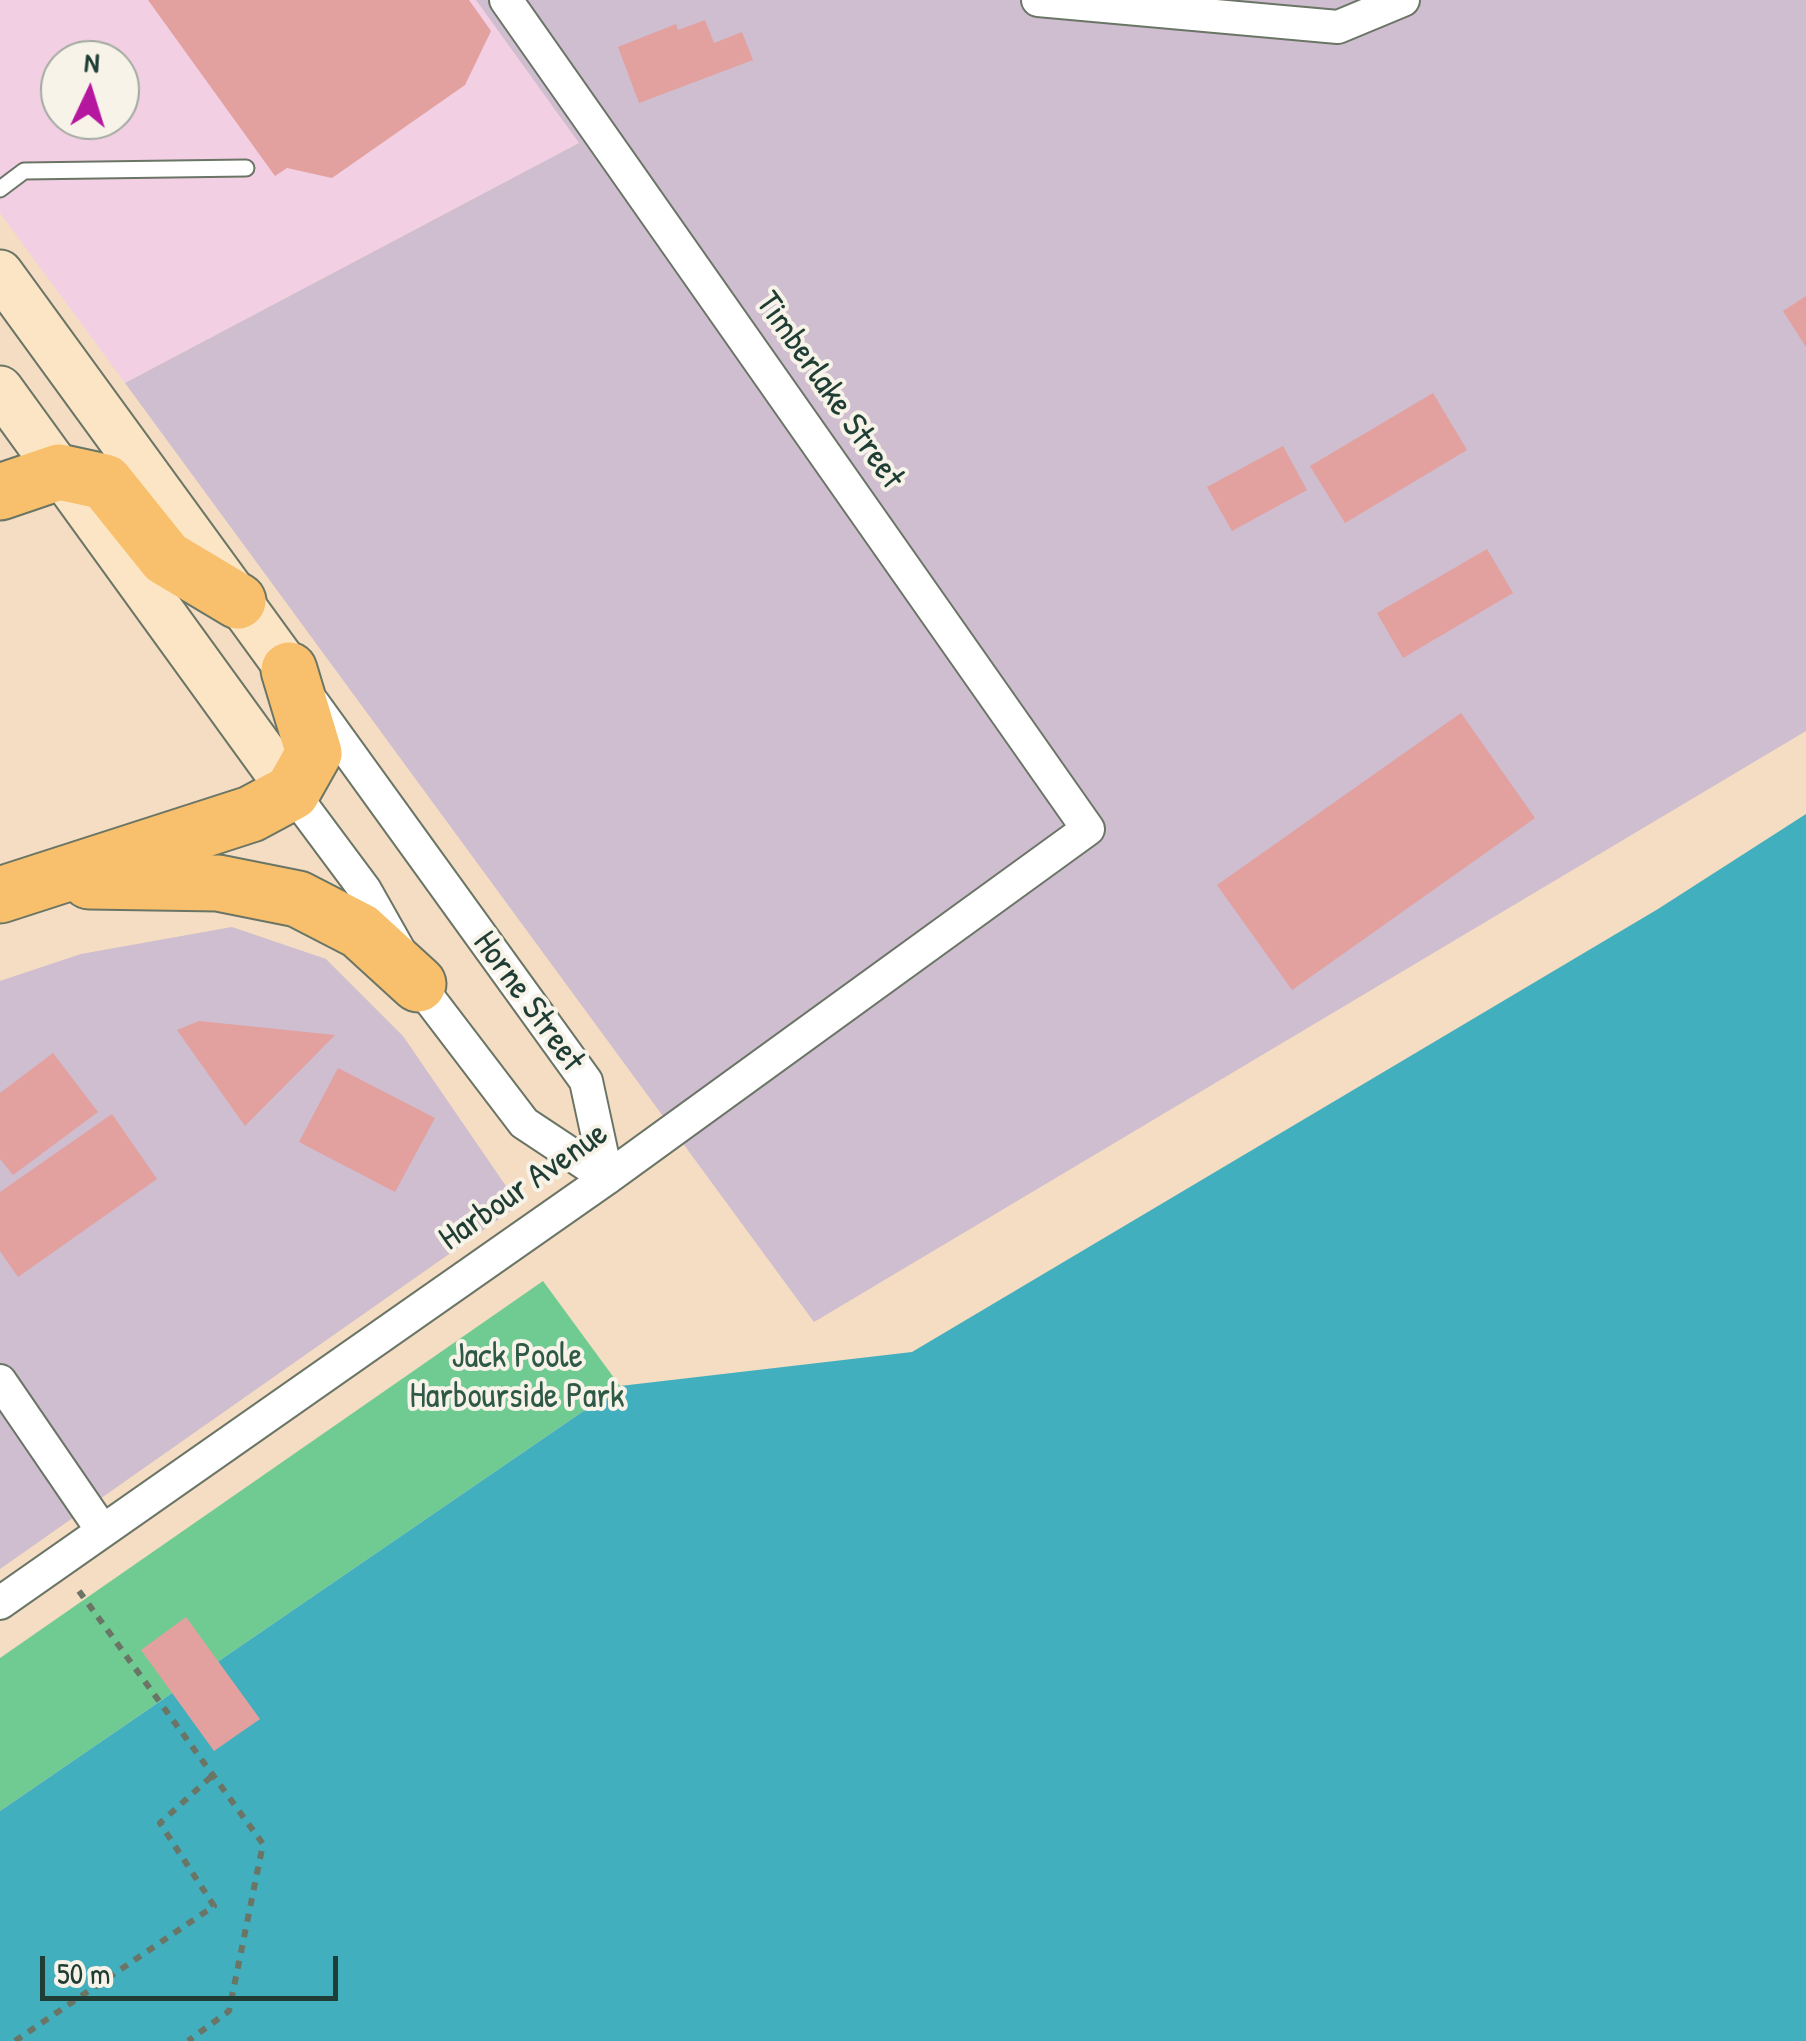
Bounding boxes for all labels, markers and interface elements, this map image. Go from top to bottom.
north arrow [40,40,140,140]
text: N [83,43,101,82]
street label: Timberlake Street [746,284,912,498]
street label: Horne Street [463,924,593,1080]
street label: Harbour Avenue [432,1113,616,1261]
park label: Jack Poole Harbourside Park [409,1337,625,1419]
scale bar [45,1936,342,1998]
text: 50 m [57,1953,110,1993]

